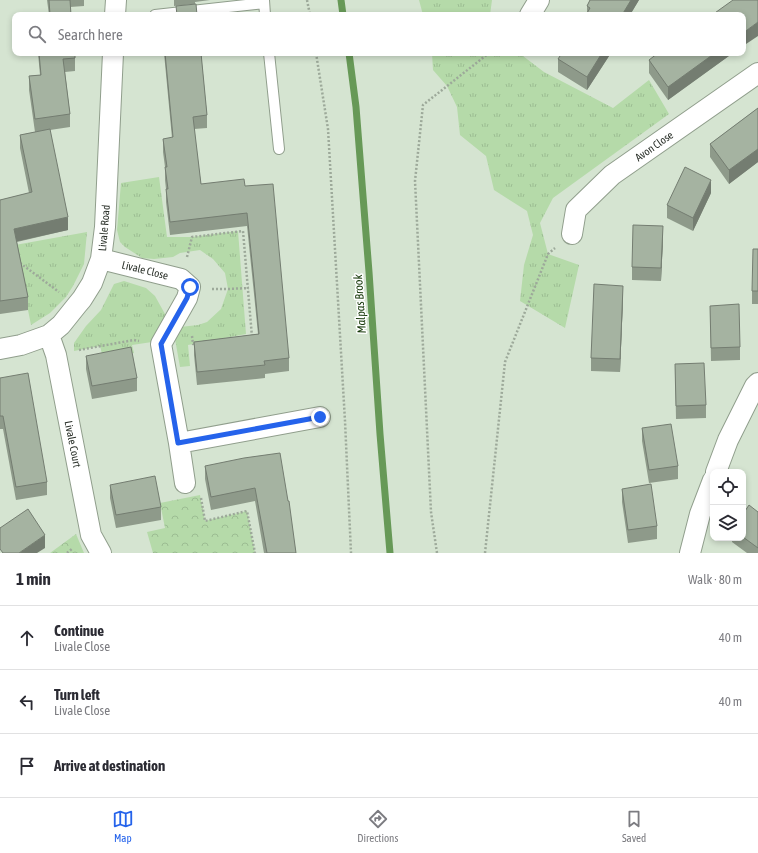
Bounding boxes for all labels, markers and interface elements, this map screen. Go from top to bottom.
search box [12,12,746,56]
icon: search [26,23,48,45]
text: Search here [58,26,123,43]
street label: Avon Close [633,129,675,163]
street label: Livale Road [96,204,112,252]
street label: Livale Close [121,258,169,282]
water label: Malpas Brook [351,273,369,334]
route start [181,278,199,296]
route end [311,408,329,426]
street label: Livale Court [63,420,83,468]
map controls [710,469,746,541]
button: locate [710,469,746,505]
button: layers [710,505,746,541]
text: 1 min [16,569,51,589]
text: Walk · 80 m [688,572,742,587]
text: Continue [54,622,104,639]
icon: ahead [16,627,38,649]
text: 40 m [719,630,742,645]
text: Livale Close [54,639,110,654]
text: Turn left [54,686,100,703]
icon: left [16,691,38,713]
text: 40 m [719,694,742,709]
text: Livale Close [54,703,110,718]
icon: arrive [16,755,38,777]
text: Arrive at destination [54,757,165,774]
tab: Map [112,808,134,844]
tab: Directions [357,808,398,844]
tab: Saved [622,808,646,844]

